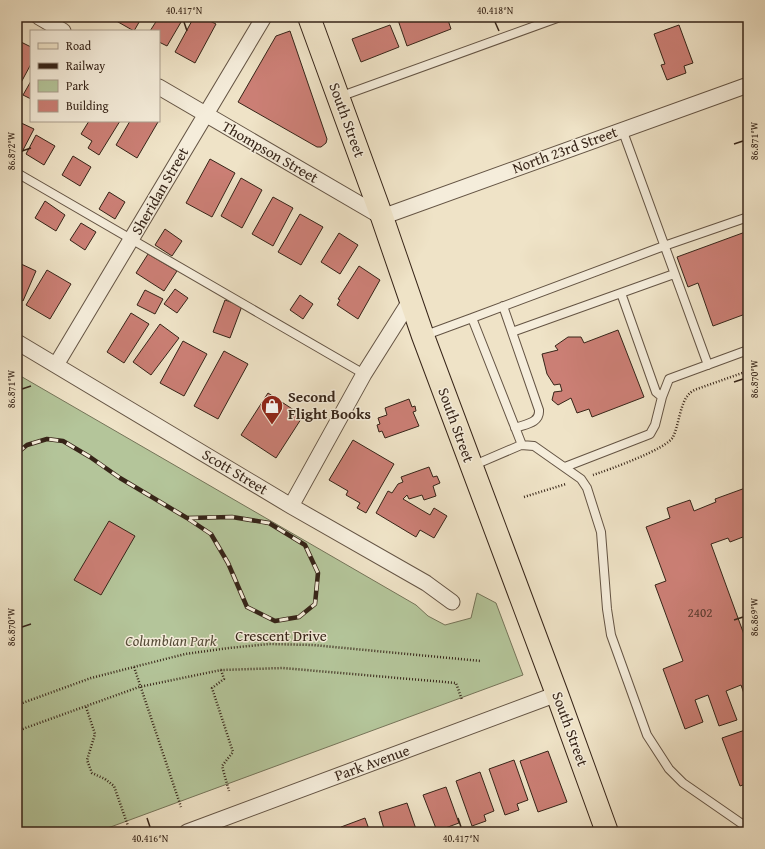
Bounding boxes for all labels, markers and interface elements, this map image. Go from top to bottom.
text: 40.417°N [166,3,203,18]
text: 40.418°N [477,3,514,18]
legend [30,30,160,122]
text: Road [66,37,92,54]
text: Railway [66,57,105,74]
text: Park [66,77,90,94]
street label: South Street [324,80,371,161]
text: Building [66,97,109,114]
street label: Thompson Street [218,115,323,188]
street label: North 23rd Street [509,121,621,178]
text: 86.871°W [747,121,762,160]
text: 86.872°W [4,131,19,170]
street label: Sheridan Street [126,142,193,238]
text: 86.870°W [747,359,762,398]
text: 86.871°W [4,369,19,408]
street label: South Street [433,385,480,466]
place label: Second Flight Books [288,386,371,424]
shop icon: Second Flight Books [259,393,285,426]
street label: Scott Street [198,444,273,500]
text: 86.869°W [747,597,762,636]
house number: 2402 [687,603,713,622]
text: 86.870°W [4,607,19,646]
street label: Crescent Drive [235,625,327,646]
park label: Columbian Park [125,630,217,651]
street label: South Street [547,689,594,770]
street label: Park Avenue [331,739,412,786]
text: 40.416°N [132,831,169,846]
text: 40.417°N [443,831,480,846]

